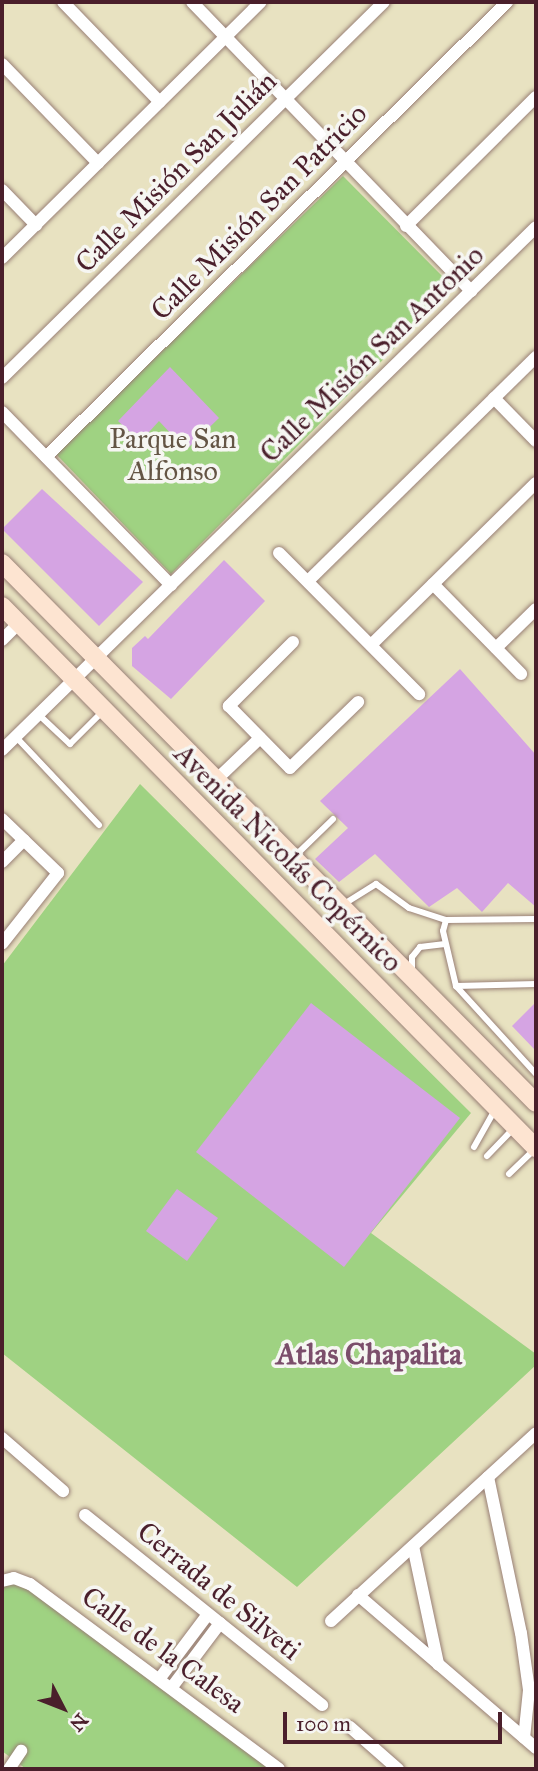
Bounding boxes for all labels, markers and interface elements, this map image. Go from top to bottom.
street label: Calle Misión San Julián [68,64,284,280]
street label: Calle Misión San Patricio [144,97,374,327]
street label: Calle Misión San Antonio [253,239,491,469]
park label: Parque San Alfonso [110,422,236,488]
street label: Avenida Nicolás Copérnico [167,737,409,979]
district label: Atlas Chapalita [276,1336,462,1372]
street label: Cerrada de Silveti [130,1515,308,1667]
street label: Calle de la Calesa [75,1580,251,1720]
north arrow [28,1673,98,1743]
scale bar [286,1698,505,1742]
text: N [65,1709,93,1736]
text: 100 m [296,1711,351,1737]

